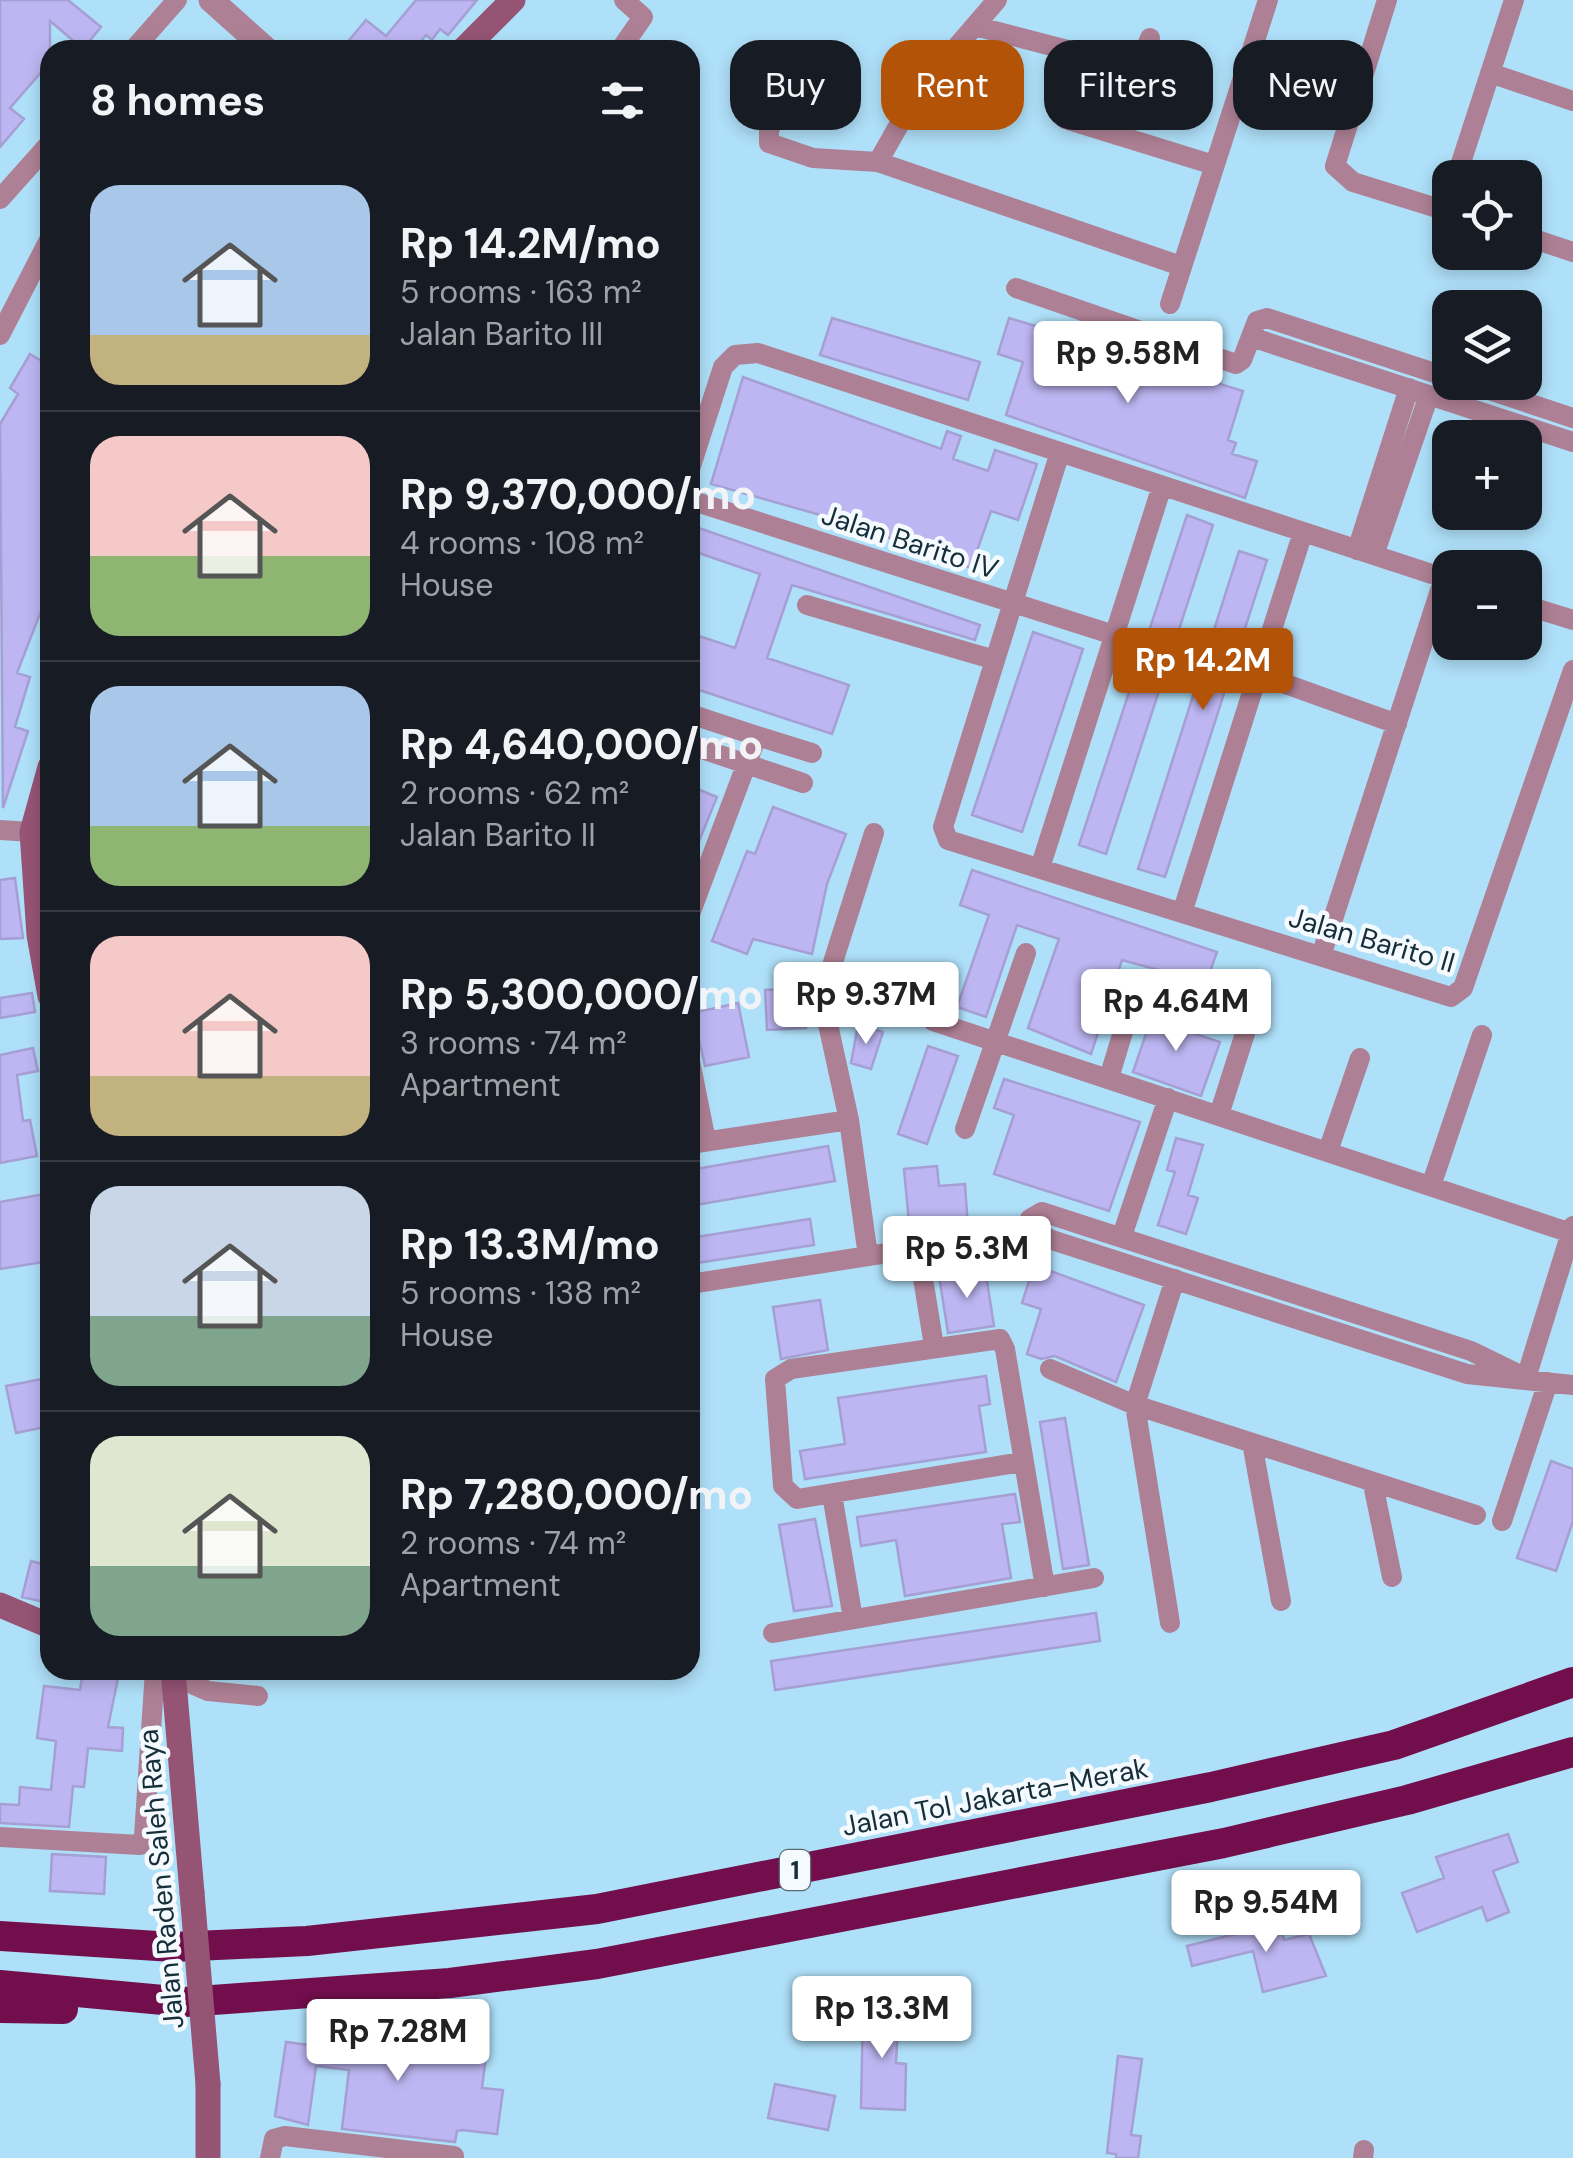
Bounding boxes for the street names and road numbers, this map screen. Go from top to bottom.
street label: Jalan Barito IV [817,496,1003,588]
street label: Jalan Barito II [1285,899,1459,981]
street label: Jalan Raden Saleh Raya [129,1728,193,2030]
street label: Jalan Tol Jakarta–Merak [839,1749,1151,1845]
road number: 1 [780,1850,810,1890]

